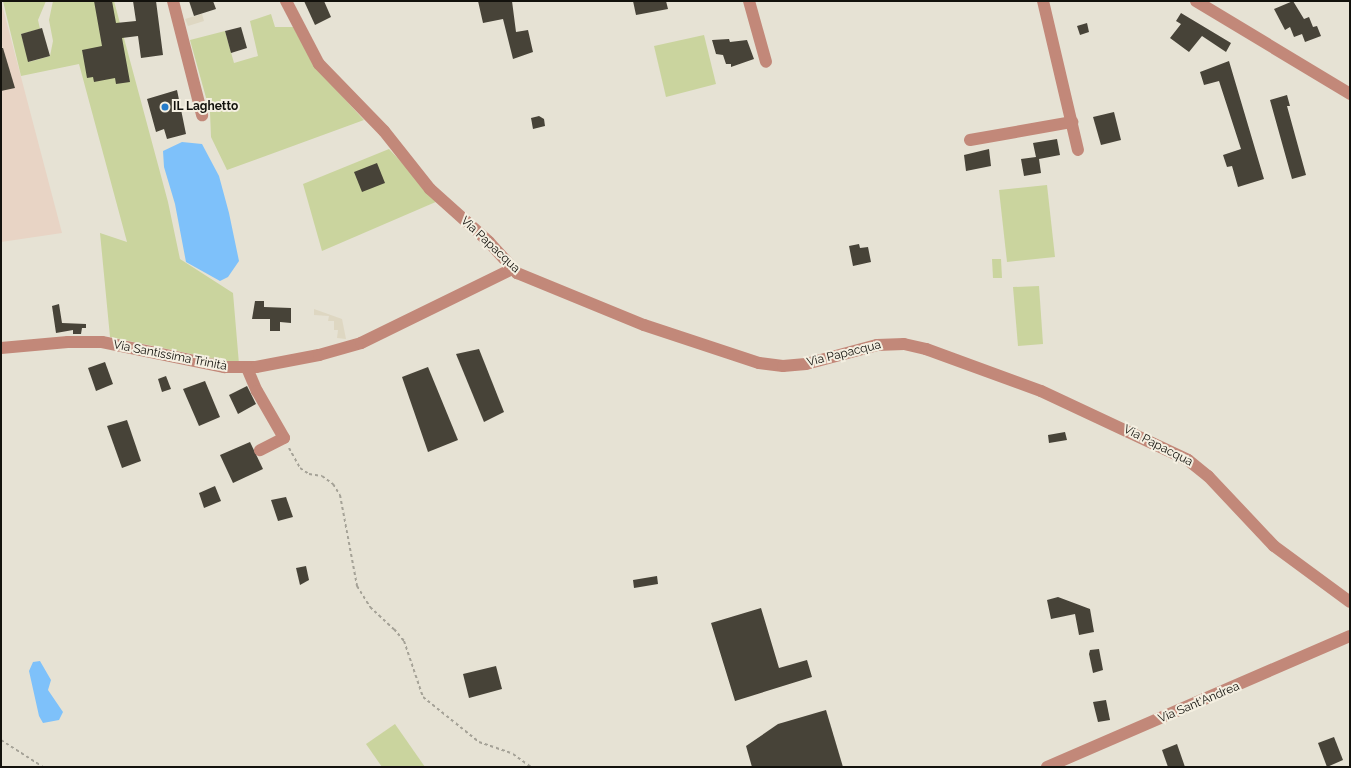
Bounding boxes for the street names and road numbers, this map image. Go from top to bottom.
street label: Via Papacqua [457,214,523,276]
street label: Via Santissima Trinità [112,338,228,374]
street label: Via Papacqua [805,338,883,370]
street label: Via Papacqua [1121,422,1195,470]
street label: Via Sant'Andrea [1156,679,1242,727]

